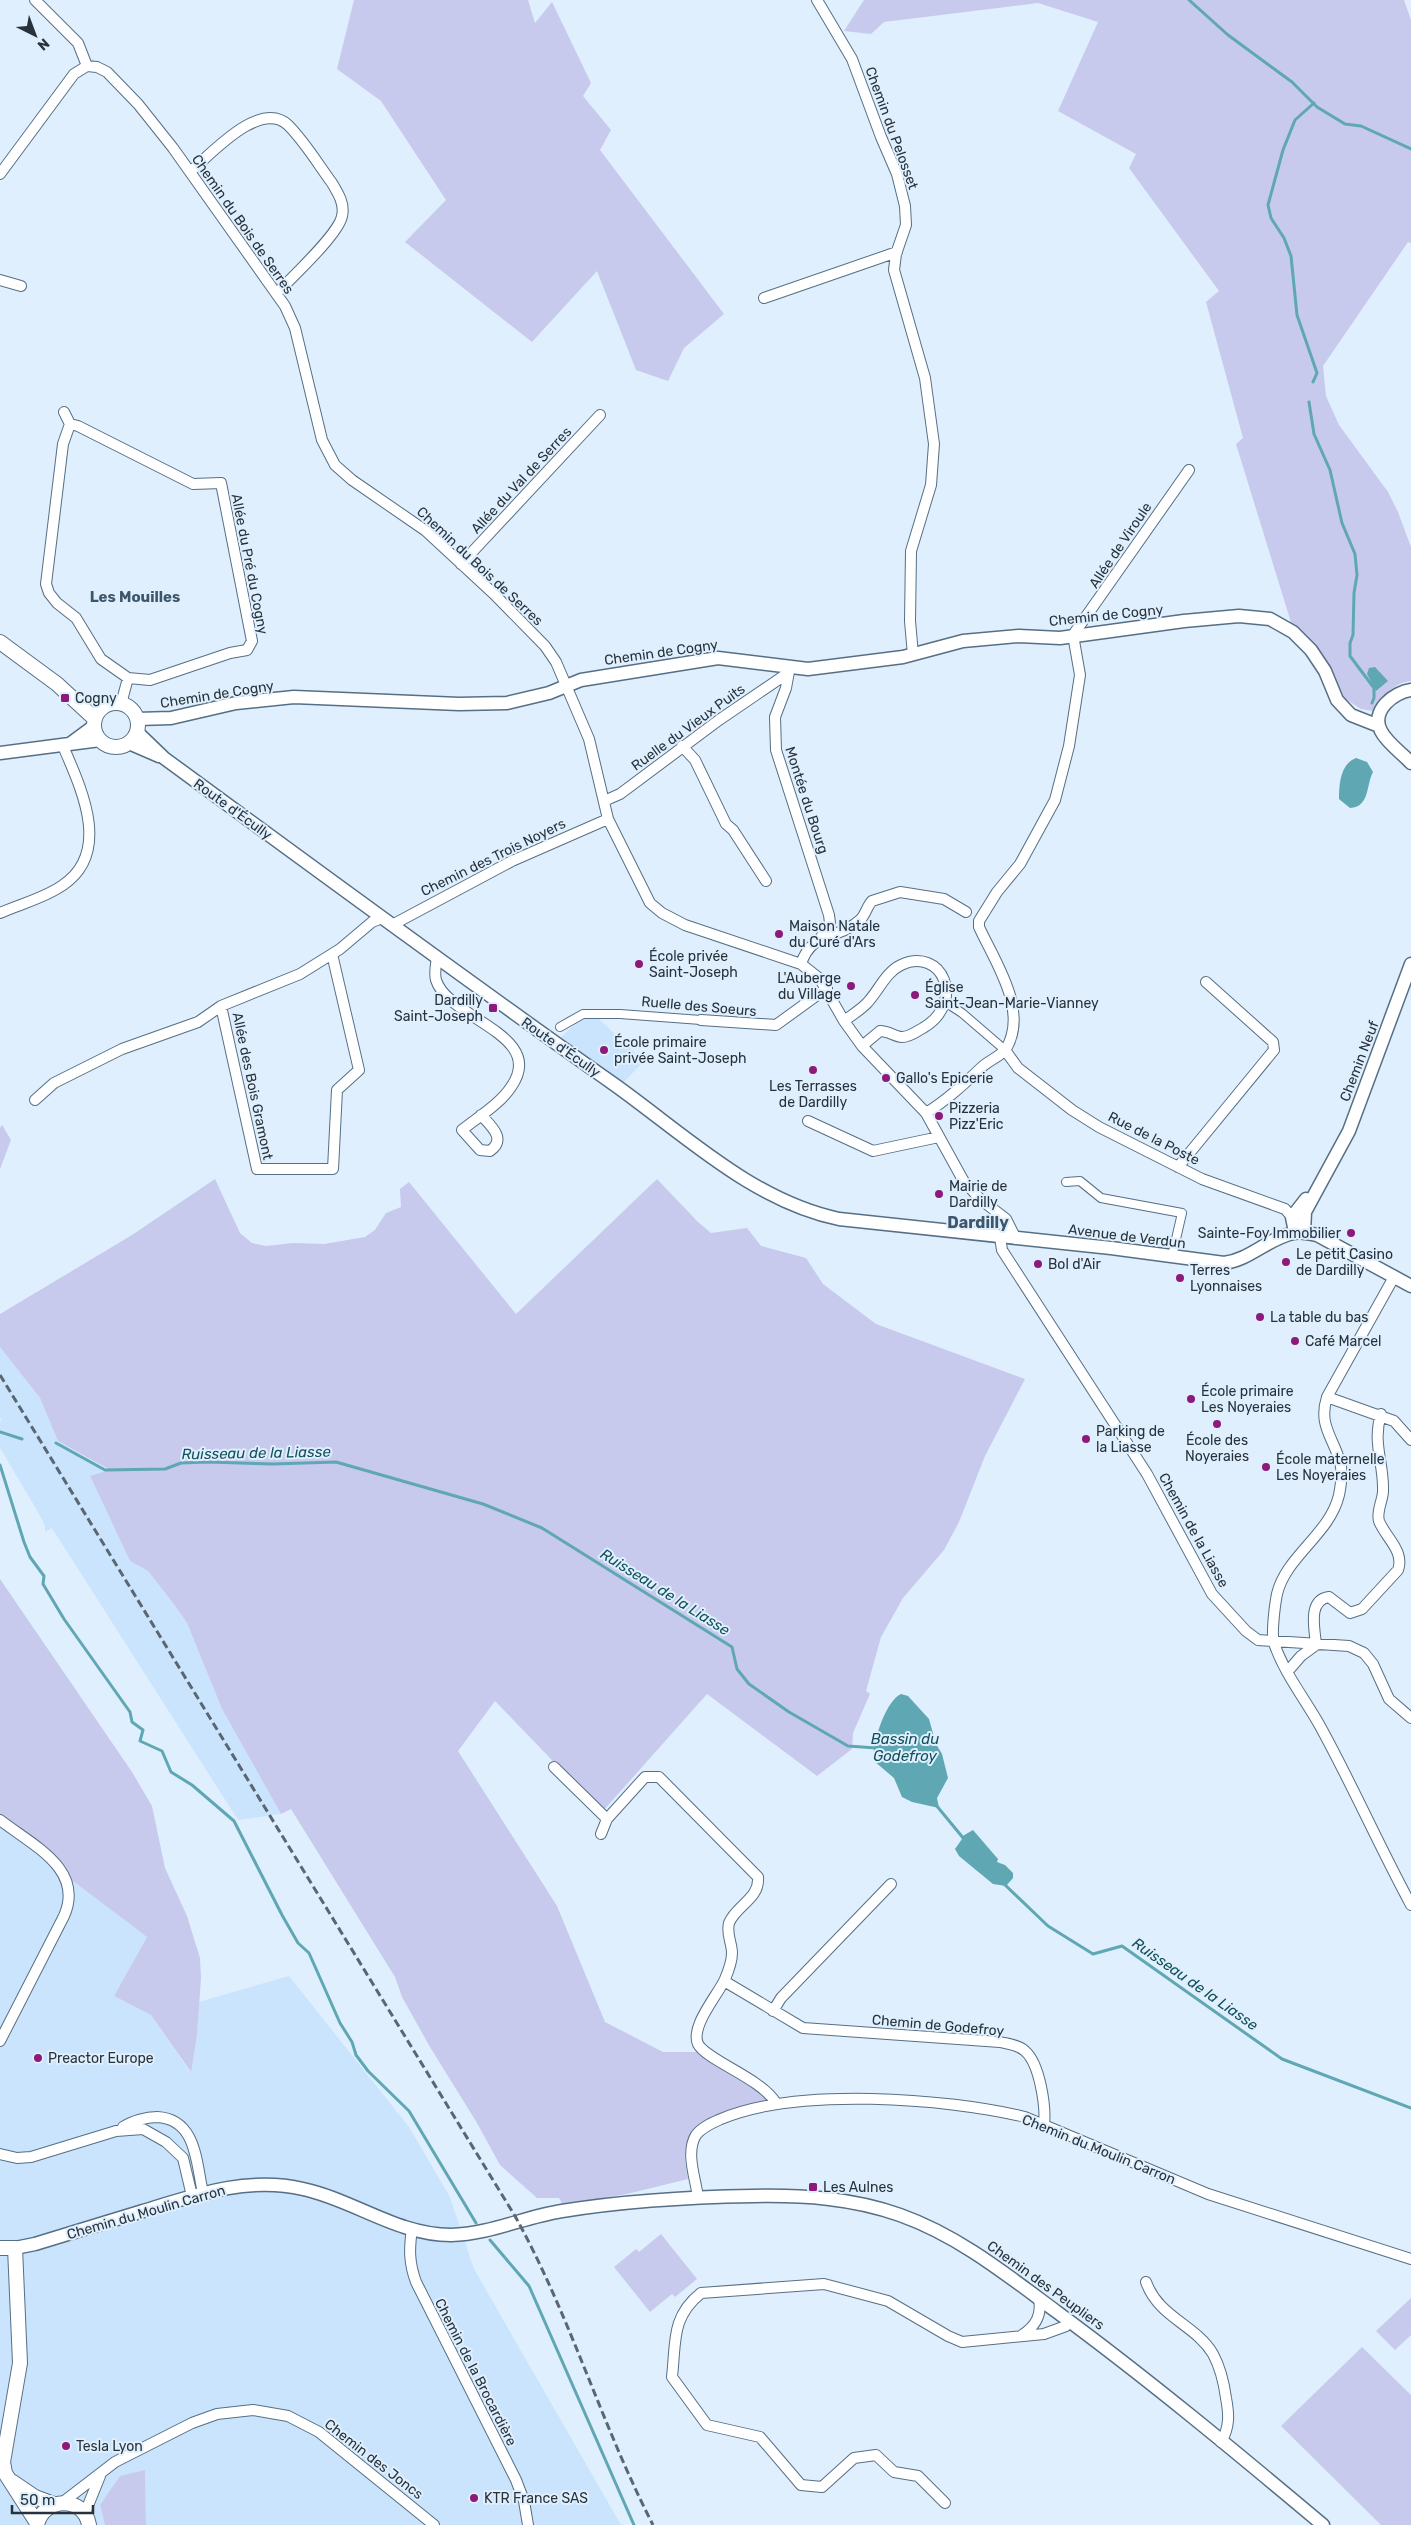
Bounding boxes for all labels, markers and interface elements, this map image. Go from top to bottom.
north arrow [10,10,60,60]
text: N [34,35,53,54]
street label: Chemin du Pelosset [861,64,922,192]
street label: Chemin du Bois de Serres [188,151,297,297]
street label: Allée du Val de Serres [468,423,575,537]
street label: Allée du Pré du Cogny [228,492,272,636]
street label: Allée de Viroule [1085,499,1155,591]
street label: Chemin du Bois de Serres [413,503,546,629]
district label: Les Mouilles [90,588,180,606]
street label: Chemin de Cogny [1048,601,1164,630]
street label: Chemin de Cogny [603,636,719,669]
street label: Chemin de Cogny [159,677,275,712]
street label: Ruelle du Vieux Puits [628,680,749,774]
place label: Cogny [75,690,117,707]
marker: Cogny [59,692,71,704]
street label: Montée du Bourg [781,744,832,856]
street label: Route d'Écully [190,774,276,844]
street label: Chemin des Trois Noyers [418,815,569,900]
place label: Maison Natale du Curé d'Ars [789,918,880,951]
marker: Maison Natale du Curé d'Ars [773,928,785,940]
place label: École privée Saint-Joseph [649,947,738,981]
marker: École privée Saint-Joseph [633,958,645,970]
place label: L'Auberge du Village [777,970,841,1003]
place label: Église Saint-Jean-Marie-Vianney [925,978,1099,1012]
marker: L'Auberge du Village [845,980,857,992]
marker: Église Saint-Jean-Marie-Vianney [909,989,921,1001]
place label: Dardilly Saint-Joseph [394,992,483,1025]
street label: Ruelle des Soeurs [641,993,757,1020]
marker: Dardilly Saint-Joseph [487,1002,499,1014]
street label: Allée des Bois Gramont [229,1011,277,1162]
street label: Route d'Écully [518,1013,604,1081]
street label: Chemin Neuf [1336,1018,1383,1104]
place label: École primaire privée Saint-Joseph [614,1033,747,1067]
marker: École primaire privée Saint-Joseph [598,1044,610,1056]
marker: Les Terrasses de Dardilly [807,1064,819,1076]
place label: Gallo's Epicerie [896,1070,994,1087]
marker: Gallo's Epicerie [880,1072,892,1084]
place label: Les Terrasses de Dardilly [769,1078,857,1111]
place label: Pizzeria Pizz'Eric [949,1100,1004,1133]
street label: Rue de la Poste [1105,1108,1203,1169]
marker: Pizzeria Pizz'Eric [933,1110,945,1122]
place label: Mairie de Dardilly [949,1178,1008,1211]
marker: Mairie de Dardilly [933,1188,945,1200]
district label: Dardilly [947,1213,1009,1232]
street label: Avenue de Verdun [1067,1221,1187,1252]
place label: Sainte-Foy Immobilier [1198,1225,1342,1242]
marker: Sainte-Foy Immobilier [1345,1227,1357,1239]
place label: Le petit Casino de Dardilly [1296,1246,1393,1279]
place label: Bol d'Air [1048,1256,1101,1273]
marker: Le petit Casino de Dardilly [1280,1256,1292,1268]
marker: Bol d'Air [1032,1258,1044,1270]
place label: Terres Lyonnaises [1190,1262,1262,1295]
marker: Terres Lyonnaises [1174,1272,1186,1284]
place label: La table du bas [1270,1309,1368,1326]
marker: La table du bas [1254,1311,1266,1323]
place label: Café Marcel [1305,1333,1382,1350]
marker: Café Marcel [1289,1335,1301,1347]
place label: École primaire Les Noyeraies [1201,1382,1294,1416]
marker: École primaire Les Noyeraies [1185,1393,1197,1405]
marker: École des Noyeraies [1211,1418,1223,1430]
place label: Parking de la Liasse [1096,1423,1165,1456]
place label: École des Noyeraies [1185,1431,1249,1465]
marker: Parking de la Liasse [1080,1433,1092,1445]
water label: Ruisseau de la Liasse [181,1443,331,1463]
place label: École maternelle Les Noyeraies [1276,1450,1385,1484]
marker: École maternelle Les Noyeraies [1260,1461,1272,1473]
street label: Chemin de la Liasse [1155,1470,1232,1591]
water label: Ruisseau de la Liasse [597,1545,734,1640]
water label: Bassin du Godefroy [871,1730,939,1765]
water label: Ruisseau de la Liasse [1129,1934,1262,2035]
street label: Chemin de Godefroy [871,2011,1005,2040]
place label: Preactor Europe [48,2050,154,2067]
marker: Preactor Europe [32,2052,44,2064]
street label: Chemin du Moulin Carron [1020,2111,1178,2188]
place label: Les Aulnes [823,2179,893,2196]
marker: Les Aulnes [807,2181,819,2193]
street label: Chemin du Moulin Carron [65,2182,227,2243]
street label: Chemin des Peupliers [984,2237,1108,2334]
street label: Chemin de la Brocardière [431,2296,520,2449]
street label: Chemin des Joncs [321,2416,426,2503]
place label: Tesla Lyon [76,2438,143,2455]
marker: Tesla Lyon [60,2440,72,2452]
scale bar [12,2482,94,2514]
place label: KTR France SAS [484,2490,588,2507]
text: 50 m [20,2491,55,2509]
marker: KTR France SAS [468,2492,480,2504]

